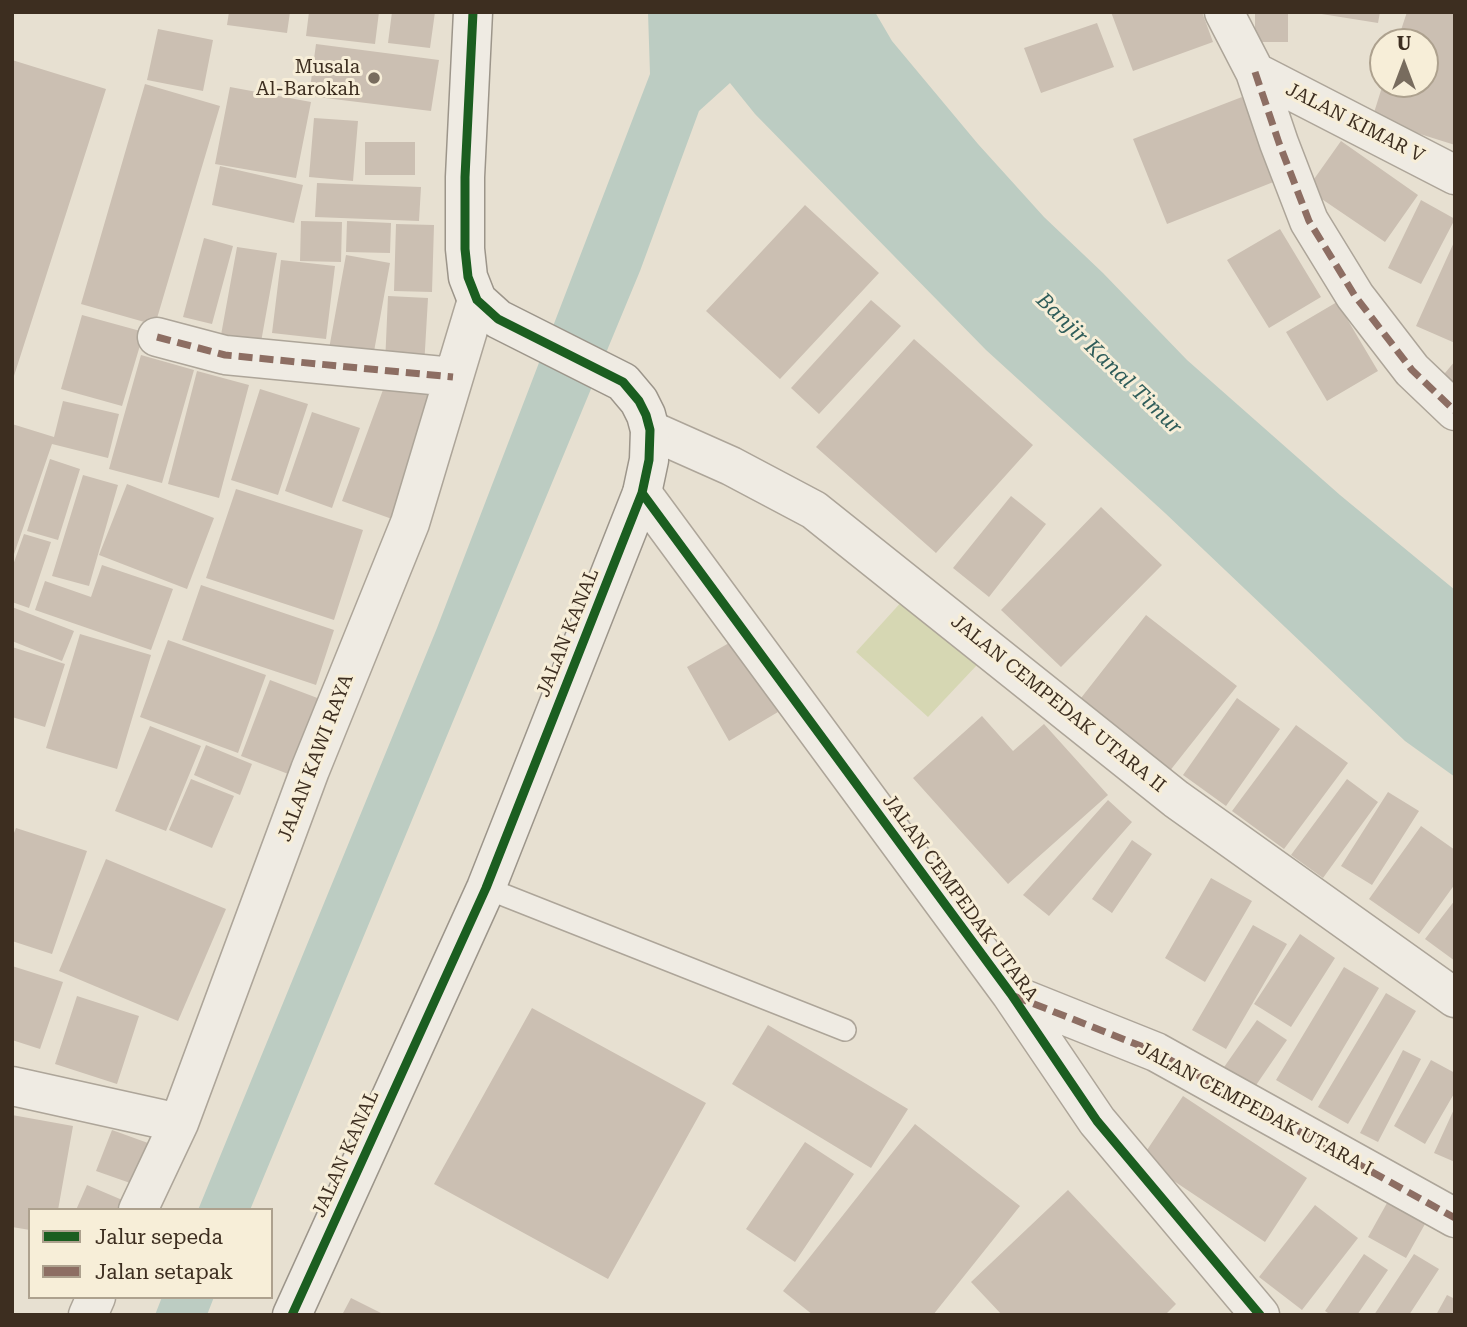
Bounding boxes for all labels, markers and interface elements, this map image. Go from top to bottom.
north arrow [1369,28,1439,98]
text: U [1397,32,1411,55]
place label: Musala Al-Barokah [256,56,360,100]
marker: Musala Al-Barokah [366,70,382,86]
street label: JALAN KIMAR V [1282,78,1428,168]
water label: Banjir Kanal Timur [1031,288,1187,440]
street label: JALAN KANAL [532,566,604,700]
street label: JALAN CEMPEDAK UTARA II [946,610,1170,798]
street label: JALAN KAWI RAYA [274,671,358,845]
street label: JALAN CEMPEDAK UTARA [877,790,1043,1006]
street label: JALAN CEMPEDAK UTARA I [1134,1037,1376,1181]
street label: JALAN KANAL [308,1087,384,1221]
legend [28,1208,273,1299]
text: Jalur sepeda [95,1225,223,1249]
text: Jalan setapak [95,1260,233,1284]

